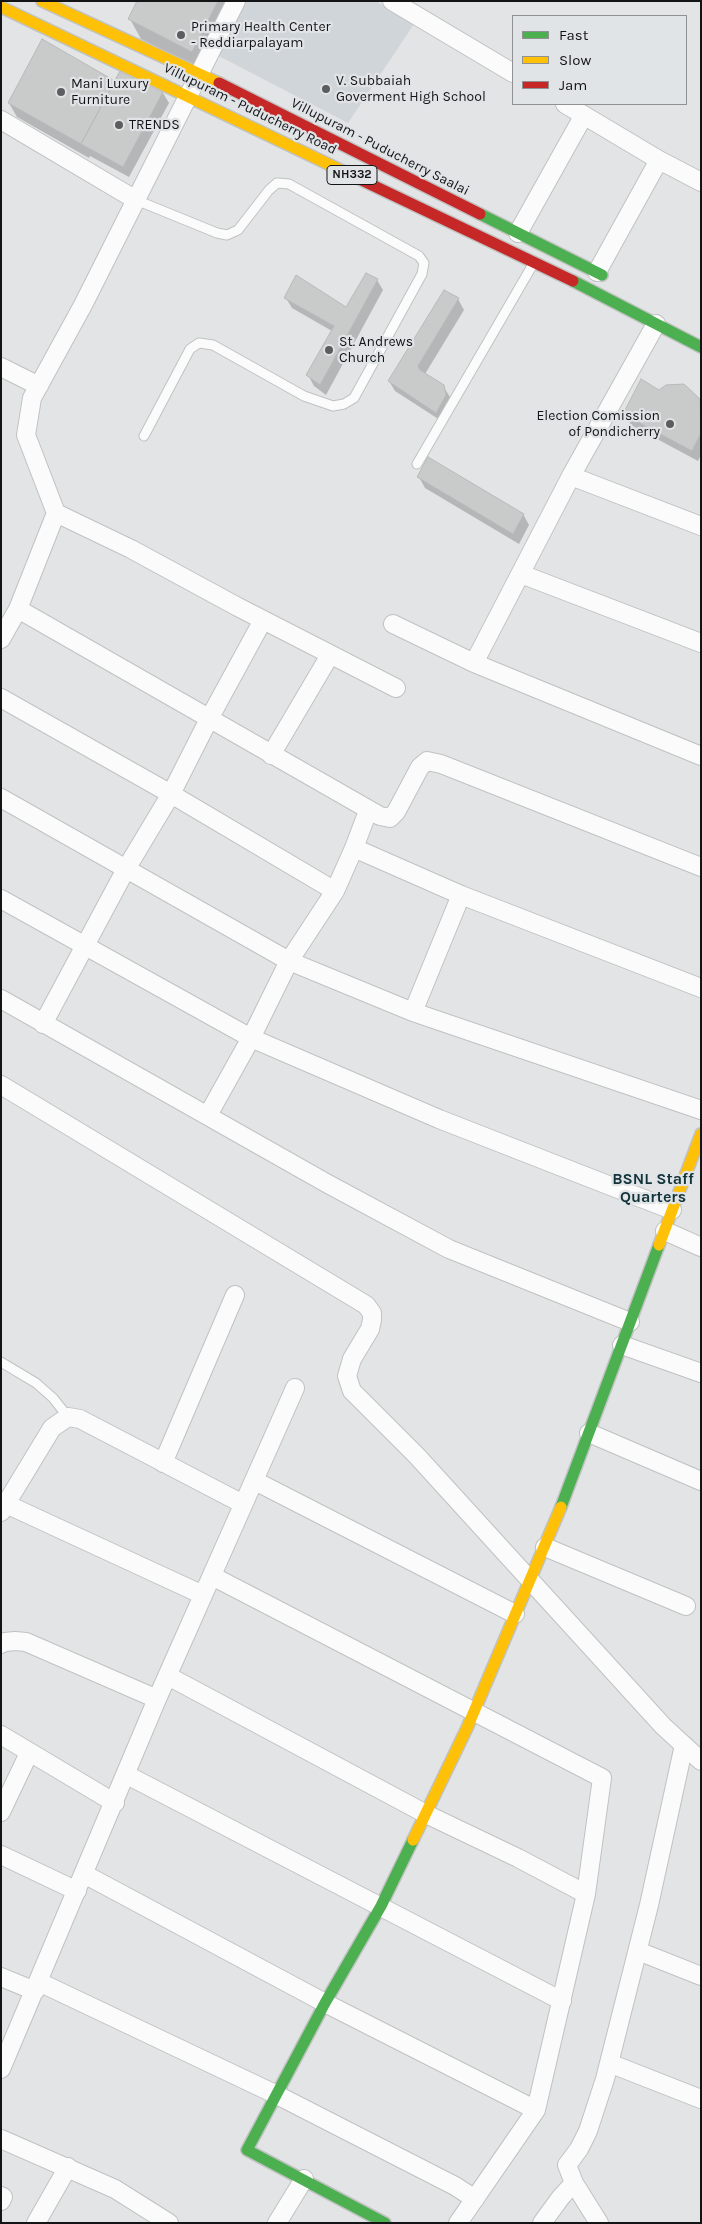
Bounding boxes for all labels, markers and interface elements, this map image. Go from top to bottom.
legend [512,15,687,105]
place label: Primary Health Center - Reddiarpalayam [191,19,331,52]
text: Fast [559,26,588,44]
marker: Primary Health Center - Reddiarpalayam [175,29,187,41]
text: Slow [559,51,591,69]
street label: Villupuram - Puducherry Road [161,60,339,158]
place label: V. Subbaiah Goverment High School [336,73,486,105]
place label: Mani Luxury Furniture [71,76,149,108]
text: Jam [559,76,587,94]
marker: V. Subbaiah Goverment High School [320,83,332,95]
marker: Mani Luxury Furniture [55,86,67,98]
street label: Villupuram - Puducherry Saalai [288,95,472,199]
place label: TRENDS [129,117,180,133]
marker: TRENDS [113,119,125,131]
road number: NH332 [327,166,377,184]
place label: St. Andrews Church [339,334,413,367]
marker: St. Andrews Church [323,344,335,356]
place label: Election Comission of Pondicherry [536,408,660,441]
marker: Election Comission of Pondicherry [664,418,676,430]
district label: BSNL Staff Quarters [612,1169,694,1207]

